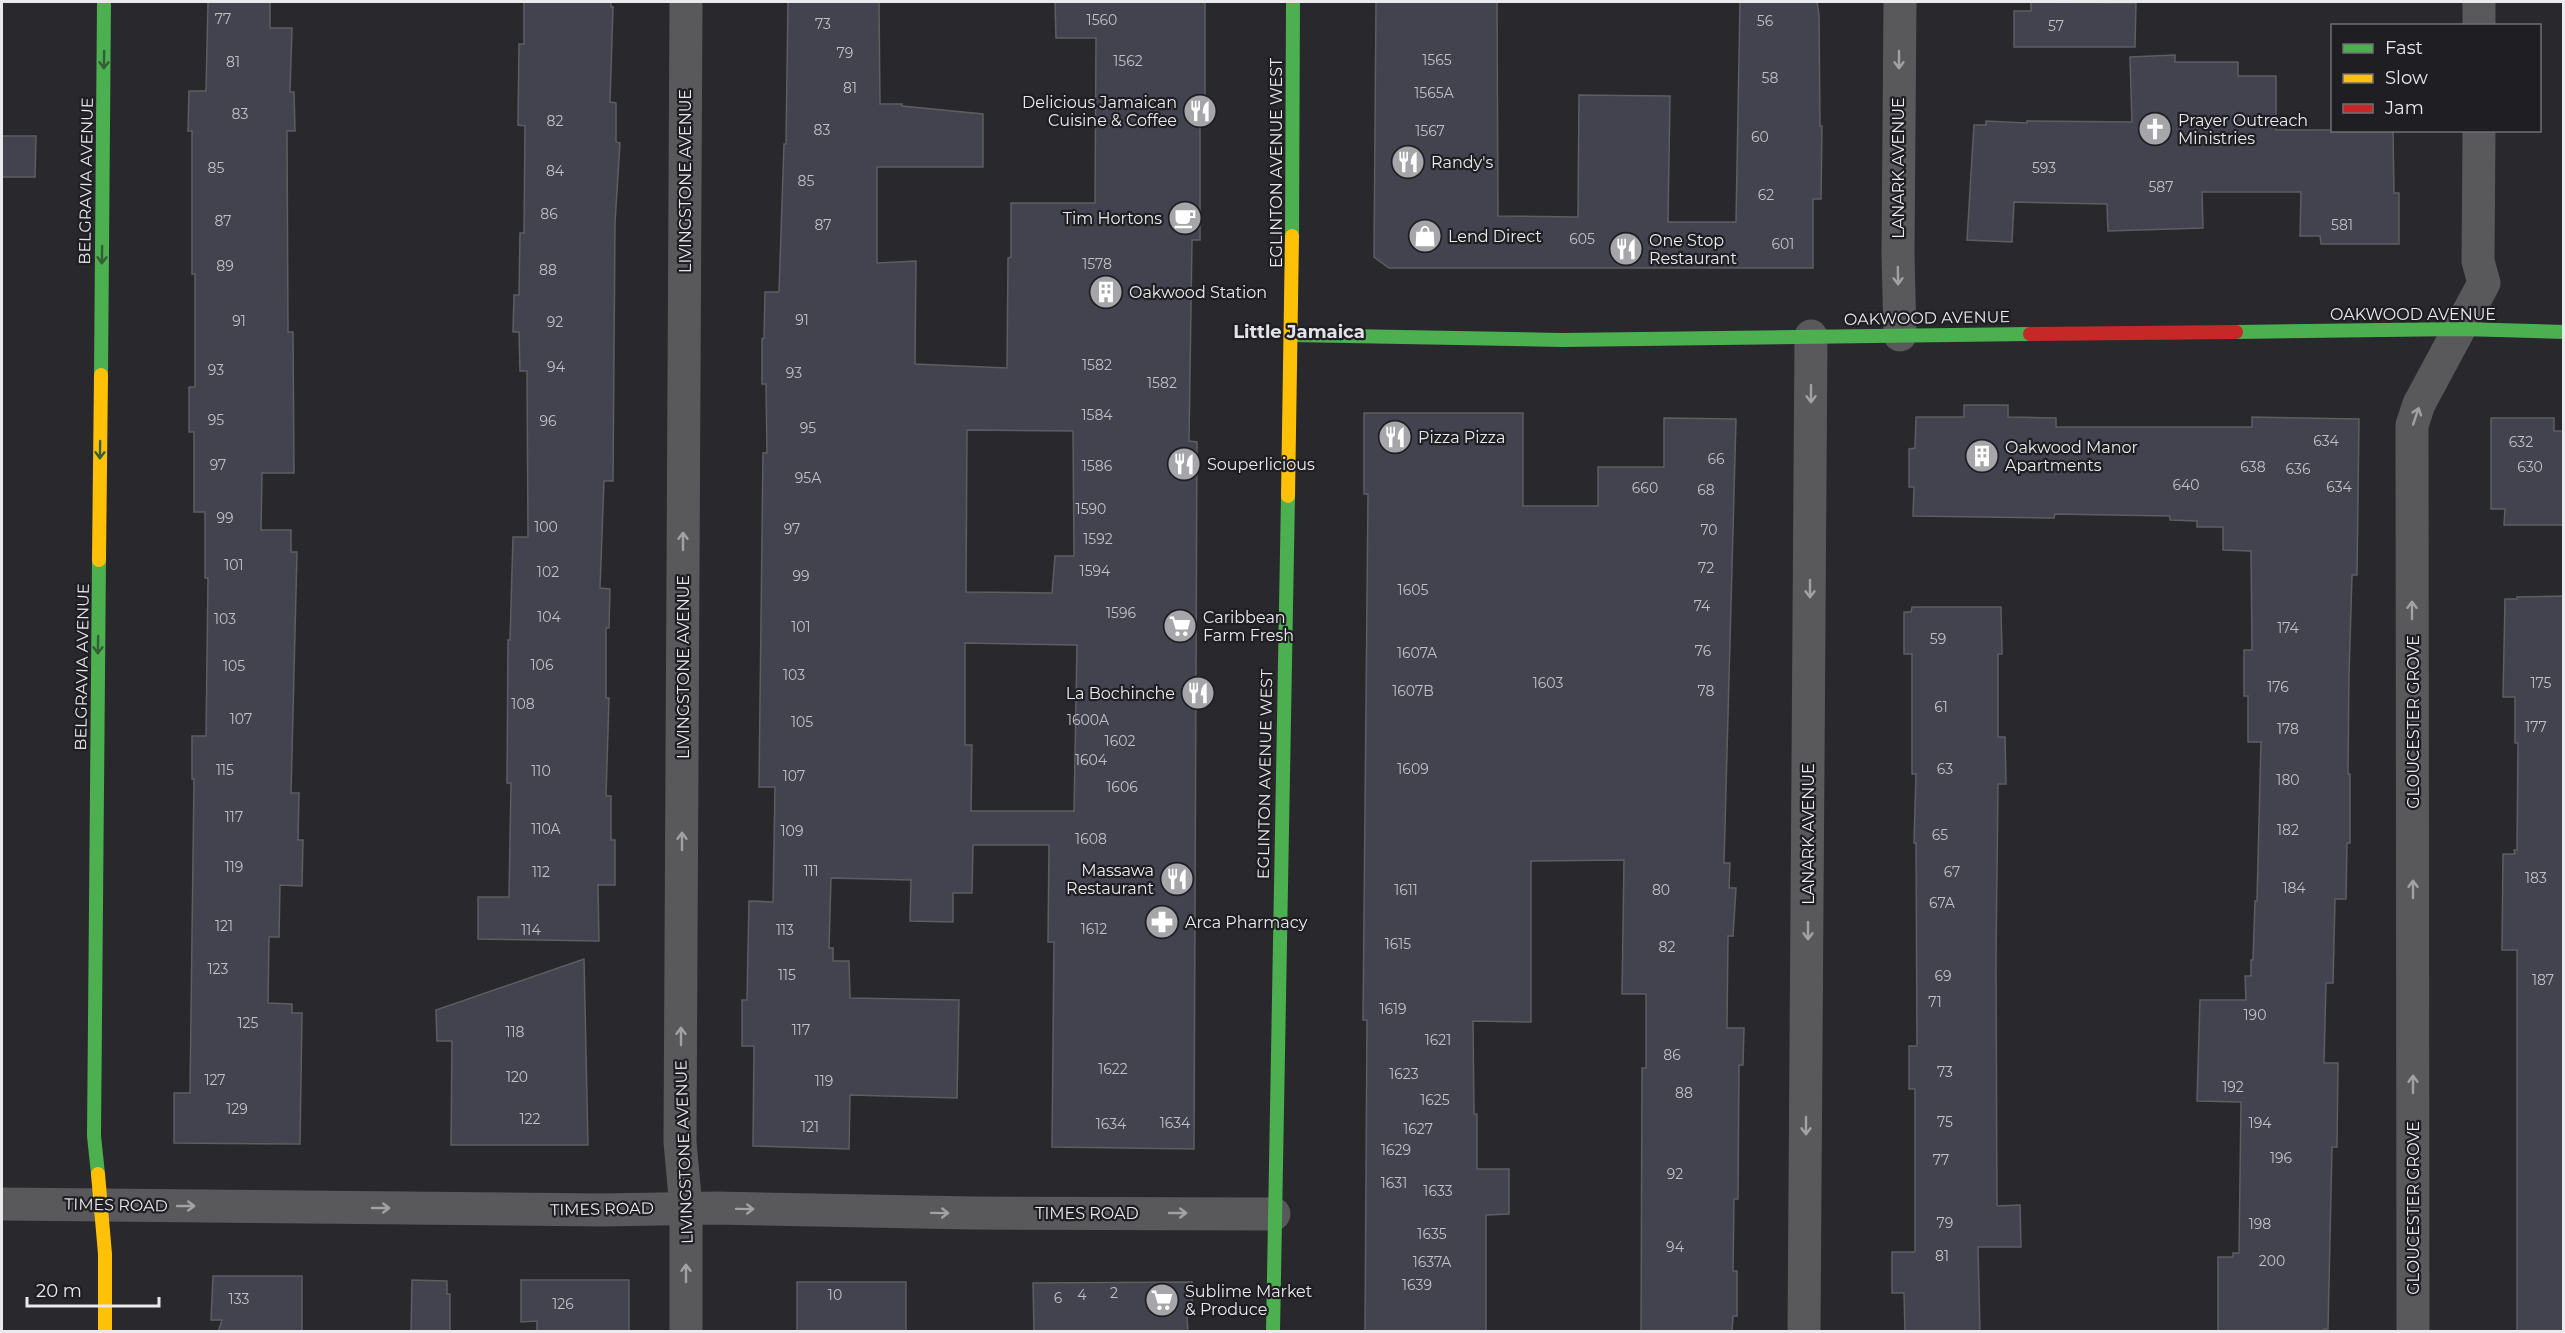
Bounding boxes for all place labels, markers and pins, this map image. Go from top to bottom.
place label: Delicious Jamaican Cuisine & Coffee [1022,93,1177,130]
restaurant icon: Delicious Jamaican Cuisine & Coffee [1182,93,1218,129]
church icon: Prayer Outreach Ministries [2137,111,2173,147]
place label: Prayer Outreach Ministries [2178,111,2308,148]
restaurant icon: Randy's [1390,144,1426,180]
place label: Randy's [1431,153,1493,172]
cafe icon: Tim Hortons [1167,200,1203,236]
place label: Tim Hortons [1063,209,1162,228]
shop icon: Lend Direct [1407,218,1443,254]
place label: Lend Direct [1448,227,1542,246]
restaurant icon: One Stop Restaurant [1608,231,1644,267]
place label: One Stop Restaurant [1649,231,1737,268]
building icon: Oakwood Station [1088,274,1124,310]
place label: Oakwood Station [1129,283,1267,302]
restaurant icon: Pizza Pizza [1377,419,1413,455]
place label: Pizza Pizza [1418,428,1505,447]
building icon: Oakwood Manor Apartments [1964,438,2000,474]
place label: Oakwood Manor Apartments [2005,438,2138,475]
restaurant icon: Souperlicious [1166,446,1202,482]
place label: Souperlicious [1207,455,1315,474]
supermarket icon: Caribbean Farm Fresh [1162,608,1198,644]
place label: Caribbean Farm Fresh [1203,608,1294,645]
restaurant icon: La Bochinche [1180,675,1216,711]
place label: La Bochinche [1066,684,1175,703]
place label: Massawa Restaurant [1066,861,1154,898]
restaurant icon: Massawa Restaurant [1159,861,1195,897]
pharmacy icon: Arca Pharmacy [1144,904,1180,940]
place label: Arca Pharmacy [1185,913,1308,932]
supermarket icon: Sublime Market & Produce [1144,1282,1180,1318]
place label: Sublime Market & Produce [1185,1282,1313,1319]

